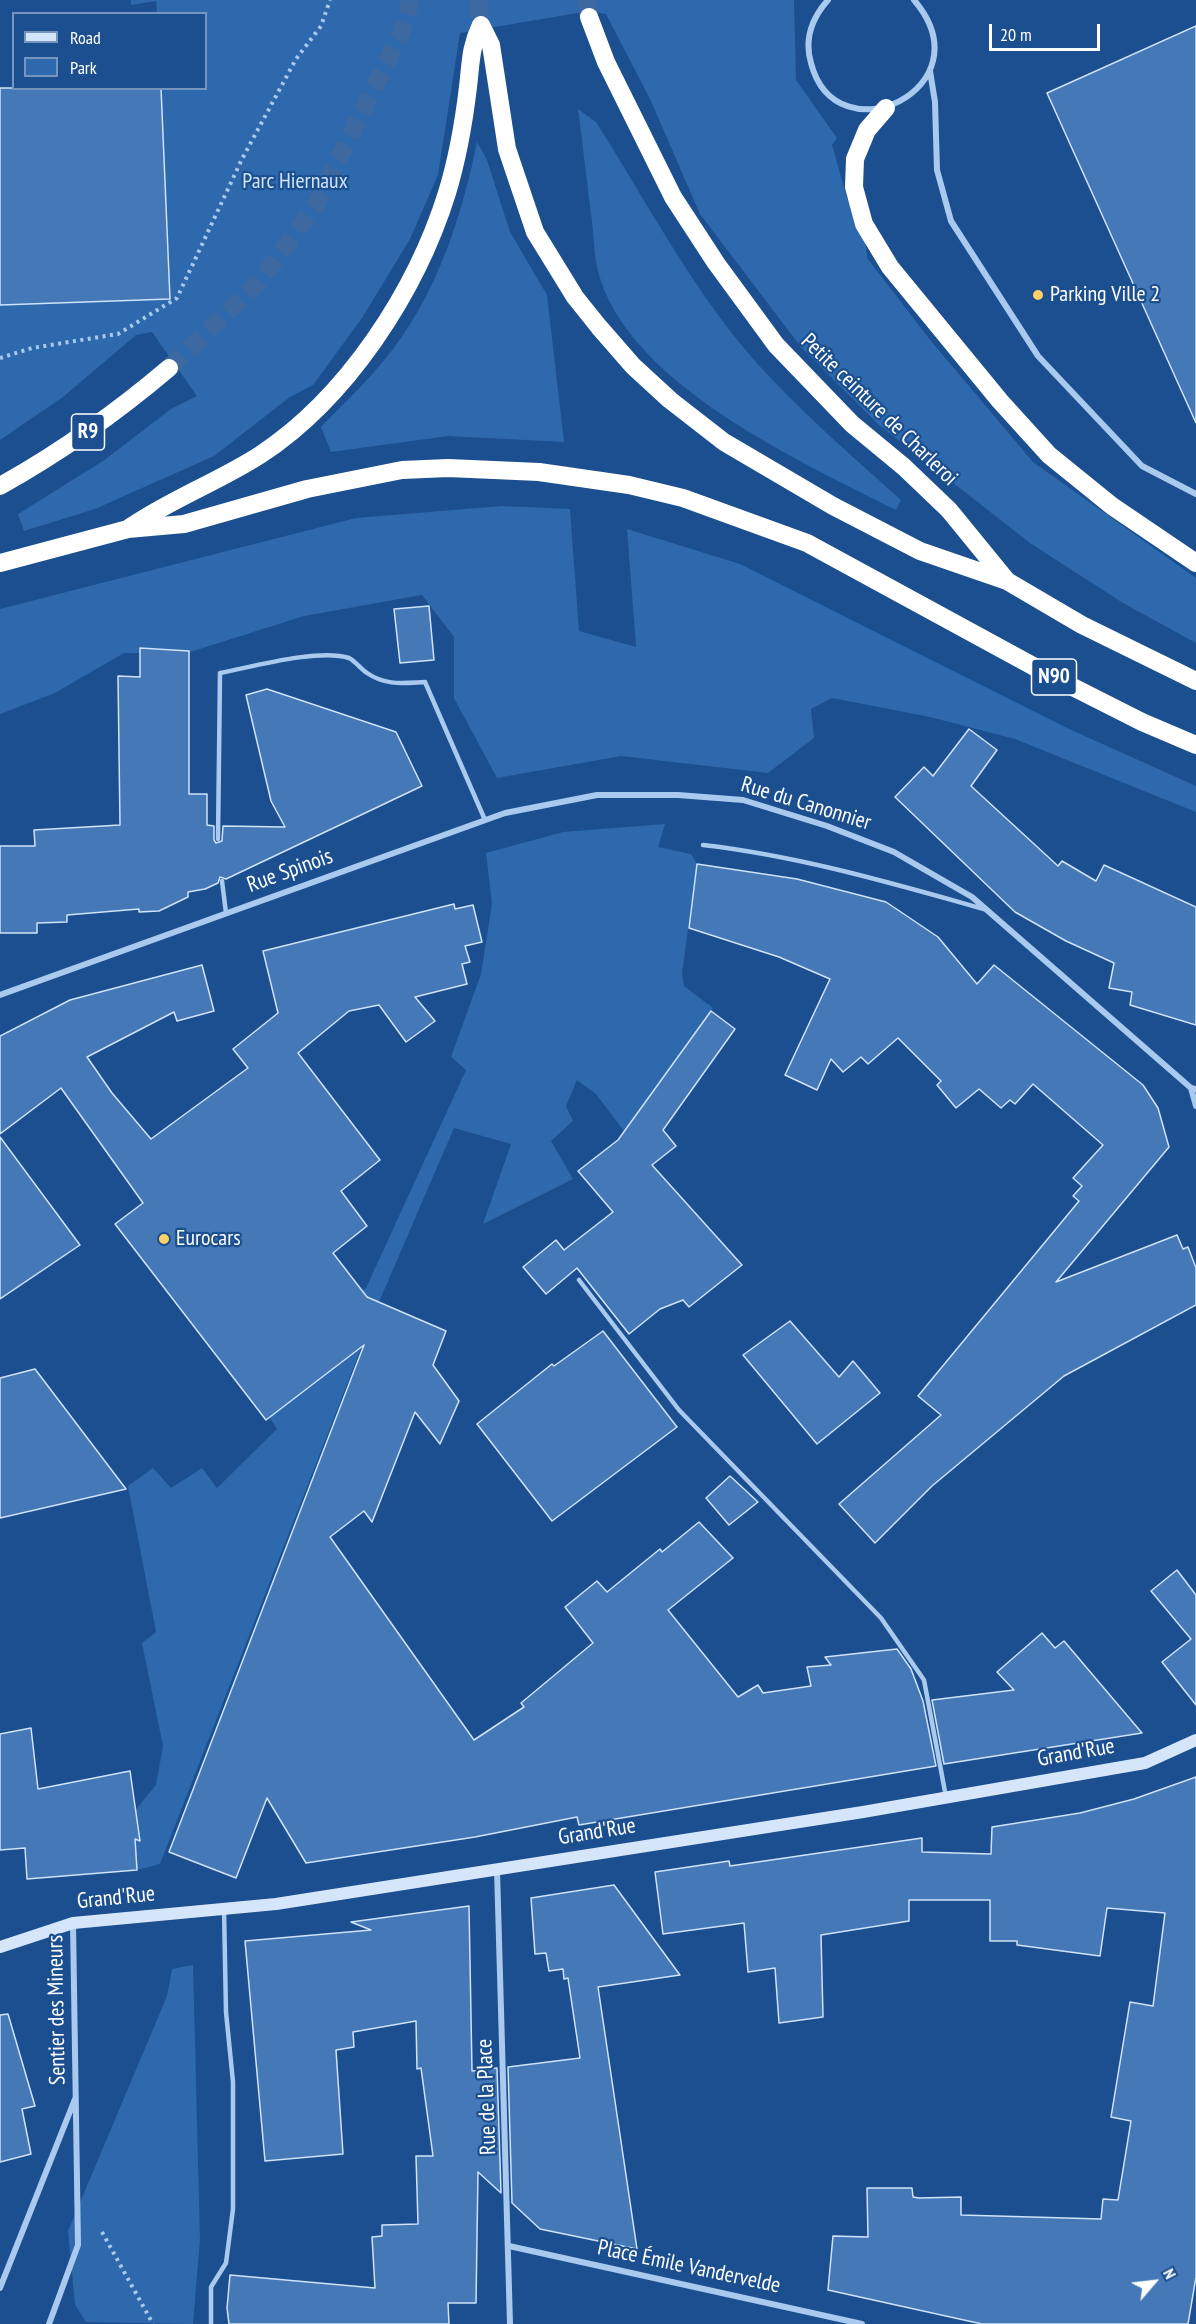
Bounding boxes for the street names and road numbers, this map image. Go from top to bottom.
street label: Petite ceinture de Charleroi [795,328,963,492]
road number: R9 [72,414,104,450]
road number: N90 [1032,659,1076,695]
street label: Rue du Canonnier [738,772,874,836]
street label: Rue Spinois [244,843,336,899]
street label: Grand'Rue [1035,1733,1117,1773]
street label: Grand'Rue [556,1813,638,1851]
street label: Grand'Rue [76,1881,156,1915]
street label: Sentier des Mineurs [42,1935,72,2085]
street label: Rue de la Place [472,2039,502,2155]
street label: Place Émile Vandervelde [595,2235,783,2299]

